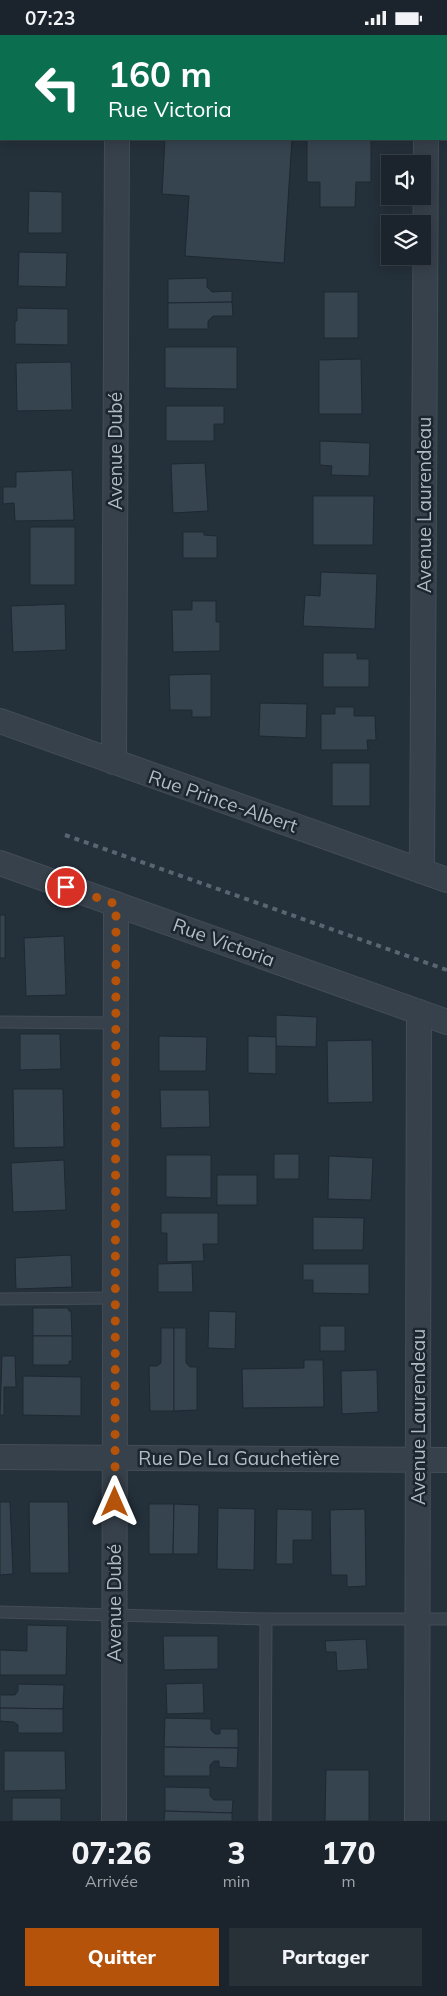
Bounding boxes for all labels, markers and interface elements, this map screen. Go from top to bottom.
text: 07:23 [25,6,75,30]
text: 160 m [108,52,212,96]
icon: left [25,55,90,120]
text: Rue Victoria [108,95,232,123]
map controls [381,155,431,265]
button: sound [381,155,431,205]
button: layers [381,215,431,265]
street label: Avenue Dubé [103,392,127,510]
street label: Avenue Laurendeau [412,417,436,593]
street label: Rue Prince-Albert [145,764,301,838]
pin [45,866,87,908]
icon: arrive [52,873,80,901]
street label: Rue Victoria [170,912,278,972]
street label: Avenue Laurendeau [406,1329,430,1505]
street label: Rue De La Gauchetière [138,1446,340,1470]
position arrow [88,1475,140,1527]
street label: Avenue Dubé [102,1544,126,1662]
text: 07:26 [71,1834,151,1872]
text: 3 [227,1834,245,1872]
text: 170 [322,1834,376,1872]
text: Arrivée [85,1871,138,1891]
text: min [223,1871,250,1891]
text: m [341,1871,356,1891]
button: Quitter [25,1928,219,1986]
button: Partager [229,1928,422,1986]

